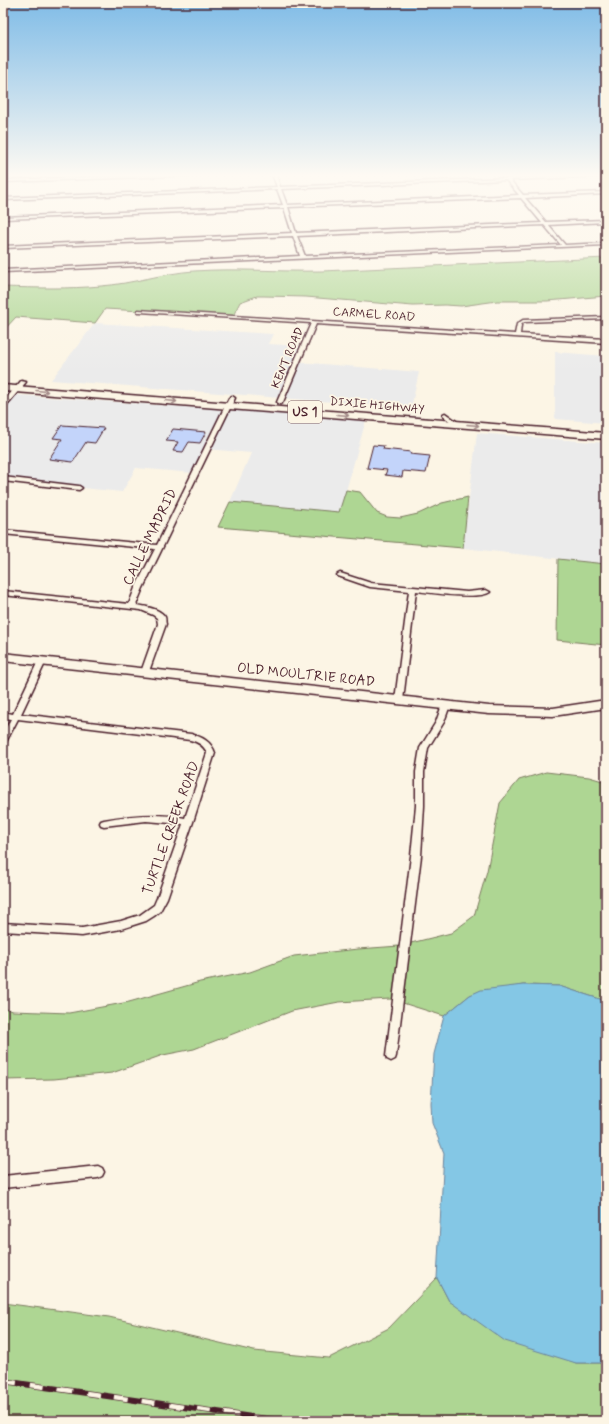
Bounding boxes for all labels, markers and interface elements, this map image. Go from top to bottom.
street label: CARMEL ROAD [332,304,416,326]
street label: KENT ROAD [268,325,308,391]
one-way arrow [35,388,48,395]
street label: DIXIE HIGHWAY [329,394,425,418]
one-way arrow [164,398,177,405]
road number: US 1 [288,401,322,423]
one-way arrow [336,412,349,419]
one-way arrow [466,422,479,429]
street label: CALLE MADRID [119,486,181,588]
street label: OLD MOULTRIE ROAD [236,659,376,691]
street label: TURTLE CREEK ROAD [138,759,204,897]

